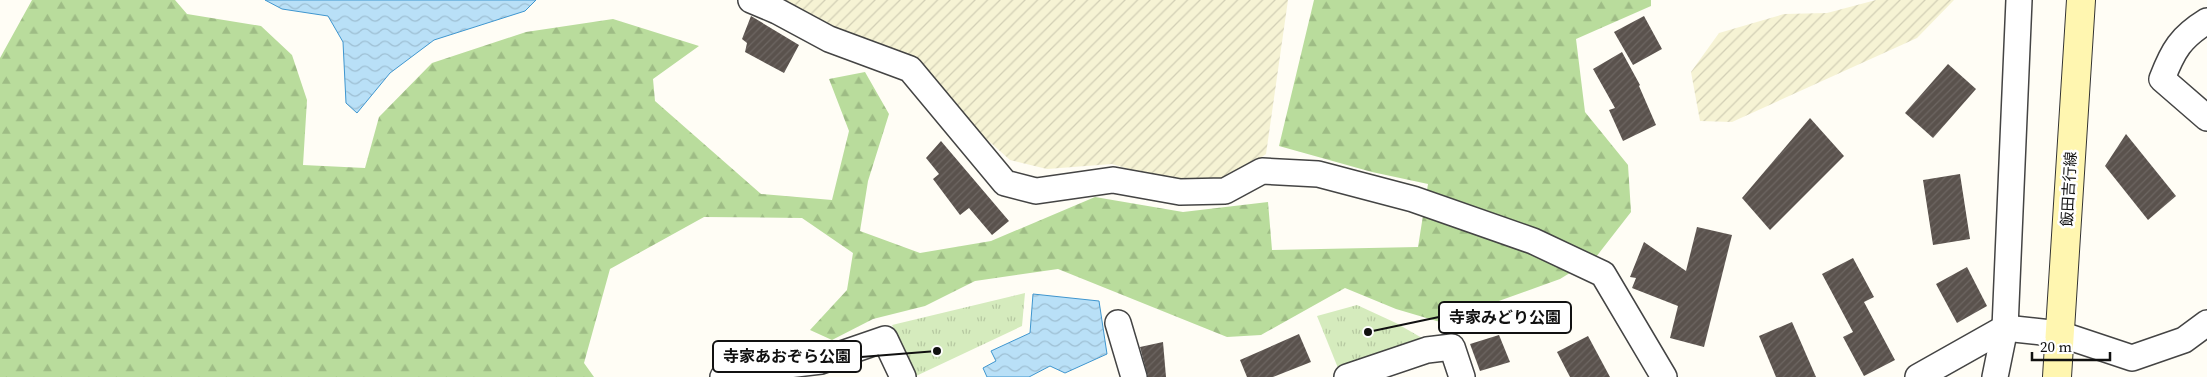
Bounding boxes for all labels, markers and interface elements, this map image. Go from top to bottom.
street label: 飯田吉行線 [2056,151,2081,227]
callout: 寺家みどり公園 [1439,302,1571,333]
text: 寺家みどり公園 [1449,306,1561,328]
scale bar [2032,330,2110,362]
text: 20 m [2040,336,2072,357]
callout: 寺家あおぞら公園 [713,341,861,372]
text: 寺家あおぞら公園 [723,345,851,367]

